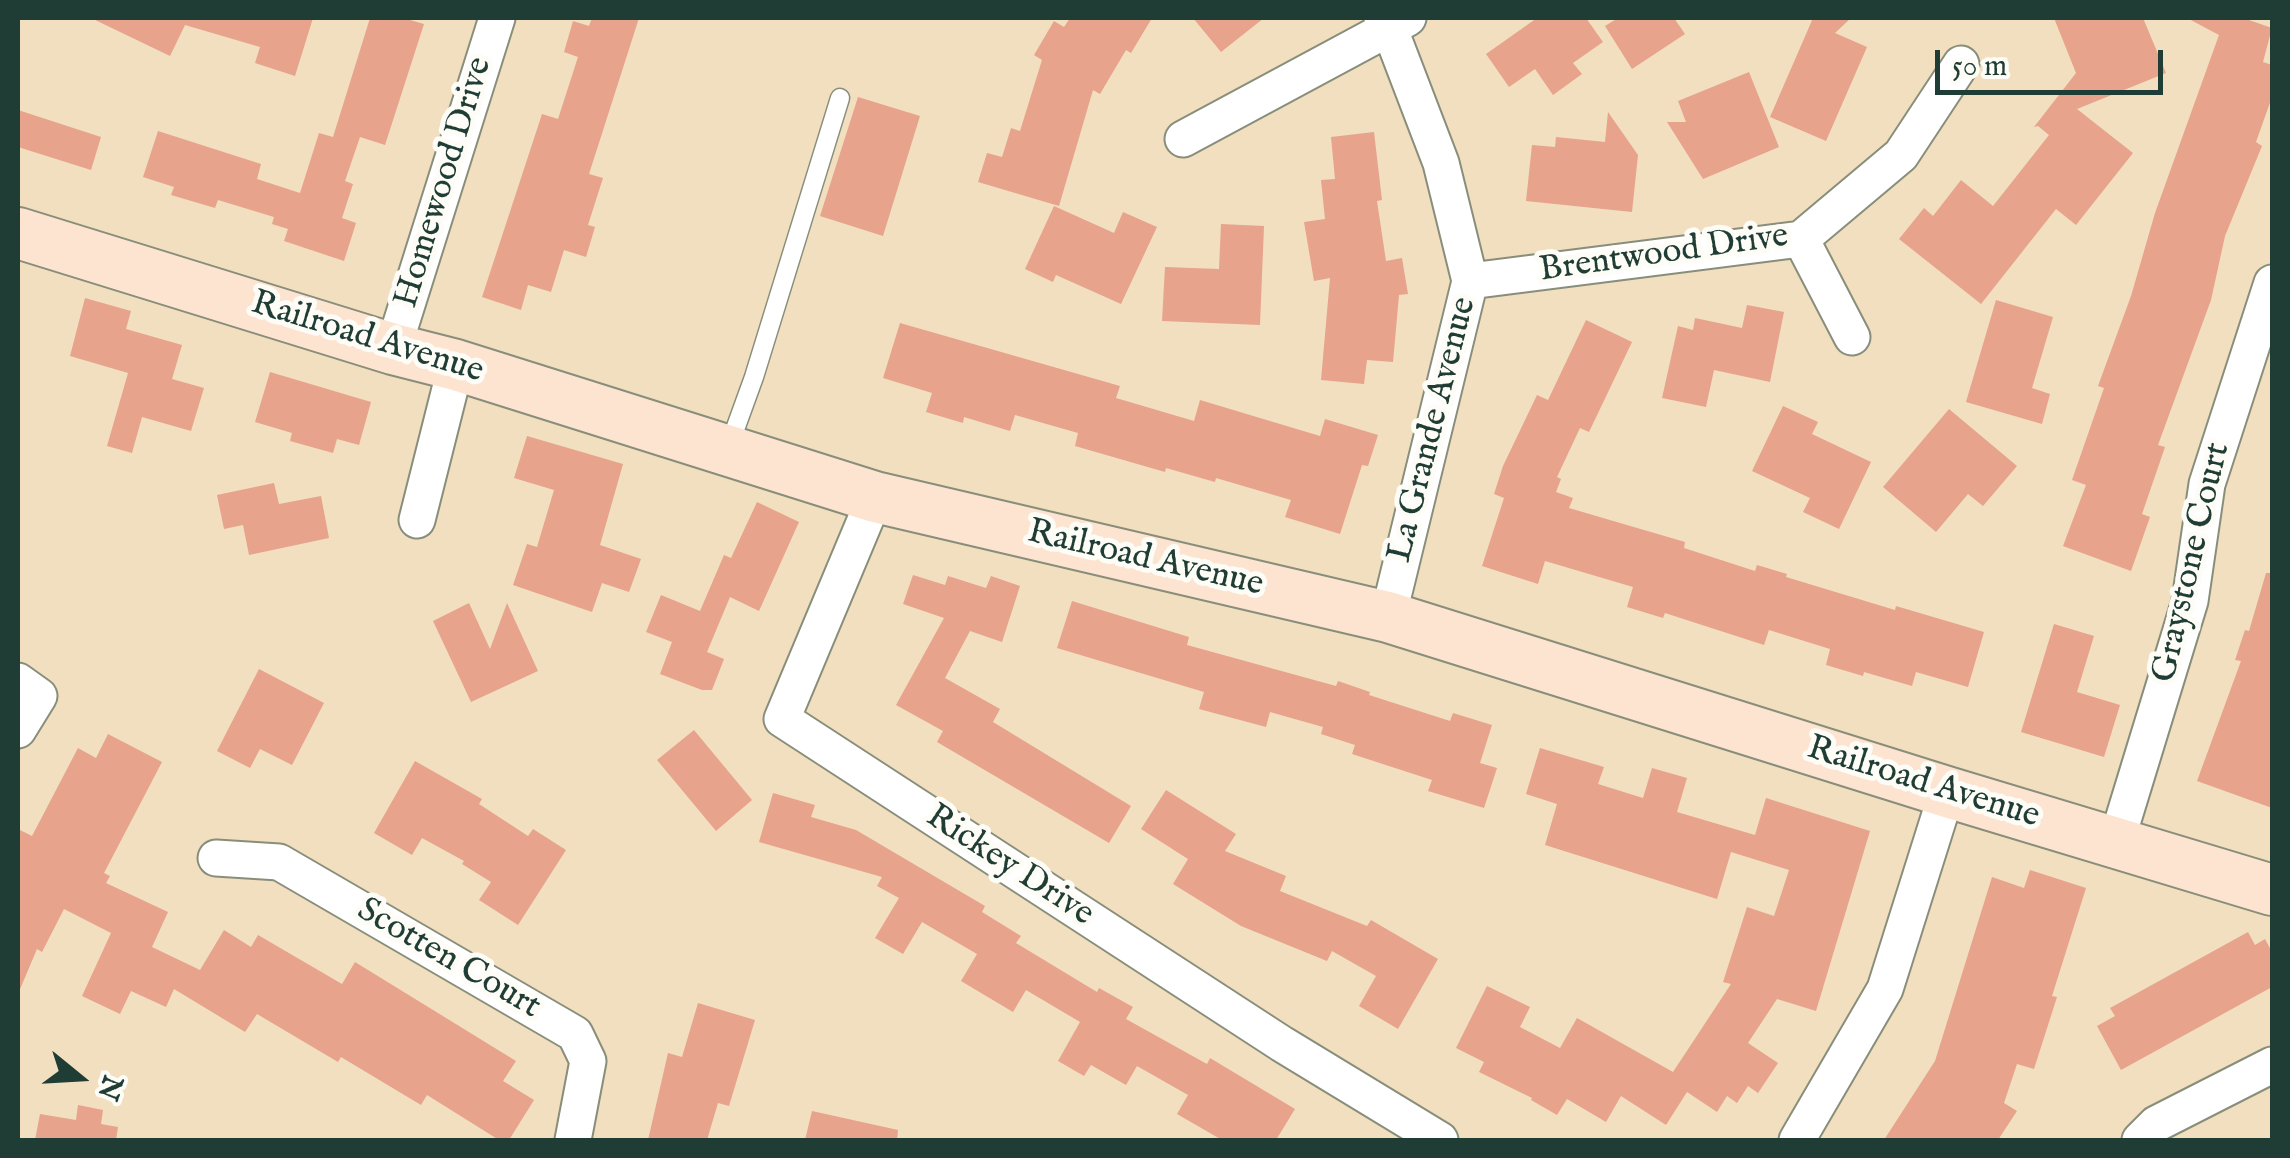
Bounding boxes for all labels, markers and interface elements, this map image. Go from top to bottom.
scale bar [1940,30,2168,92]
text: 50 m [1952,48,2007,86]
street label: Homewood Drive [387,53,503,313]
street label: Brentwood Drive [1537,217,1791,293]
street label: Railroad Avenue [246,284,488,394]
street label: La Grande Avenue [1381,293,1487,567]
street label: Graystone Court [2145,439,2241,687]
street label: Railroad Avenue [1023,512,1267,608]
street label: Railroad Avenue [1802,729,2044,839]
street label: Rickey Drive [917,797,1101,937]
street label: Scotten Court [349,891,547,1029]
north arrow [30,1028,130,1128]
text: N [89,1070,129,1104]

